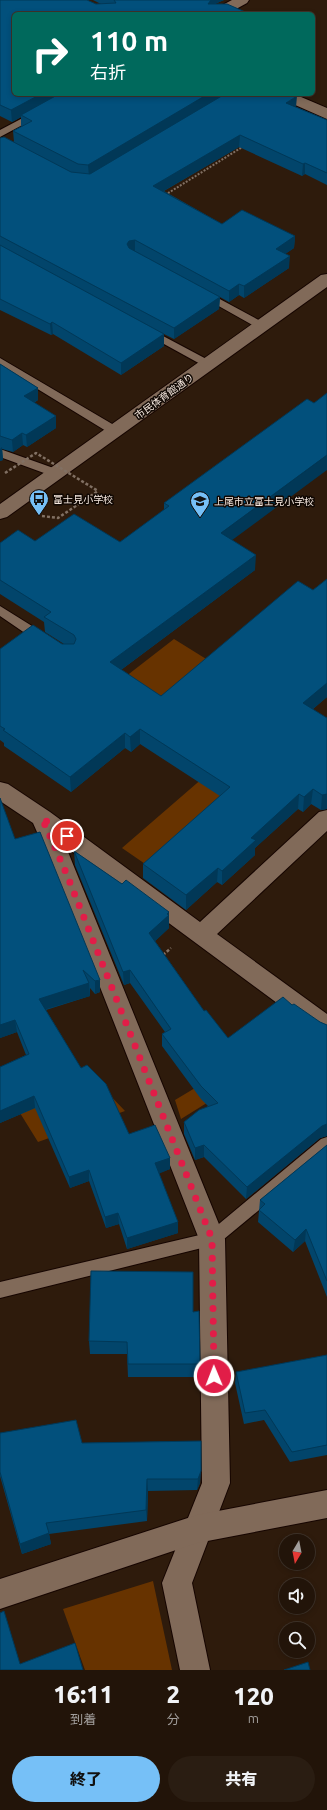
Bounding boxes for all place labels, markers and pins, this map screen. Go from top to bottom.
bus stop icon: 富士見小学校 [28,488,50,516]
school or university icon: 上尾市立富士見小学校 [189,490,211,518]
place label: 富士見小学校 [53,494,113,505]
place label: 上尾市立富士見小学校 [214,496,314,507]
pin [50,819,84,853]

